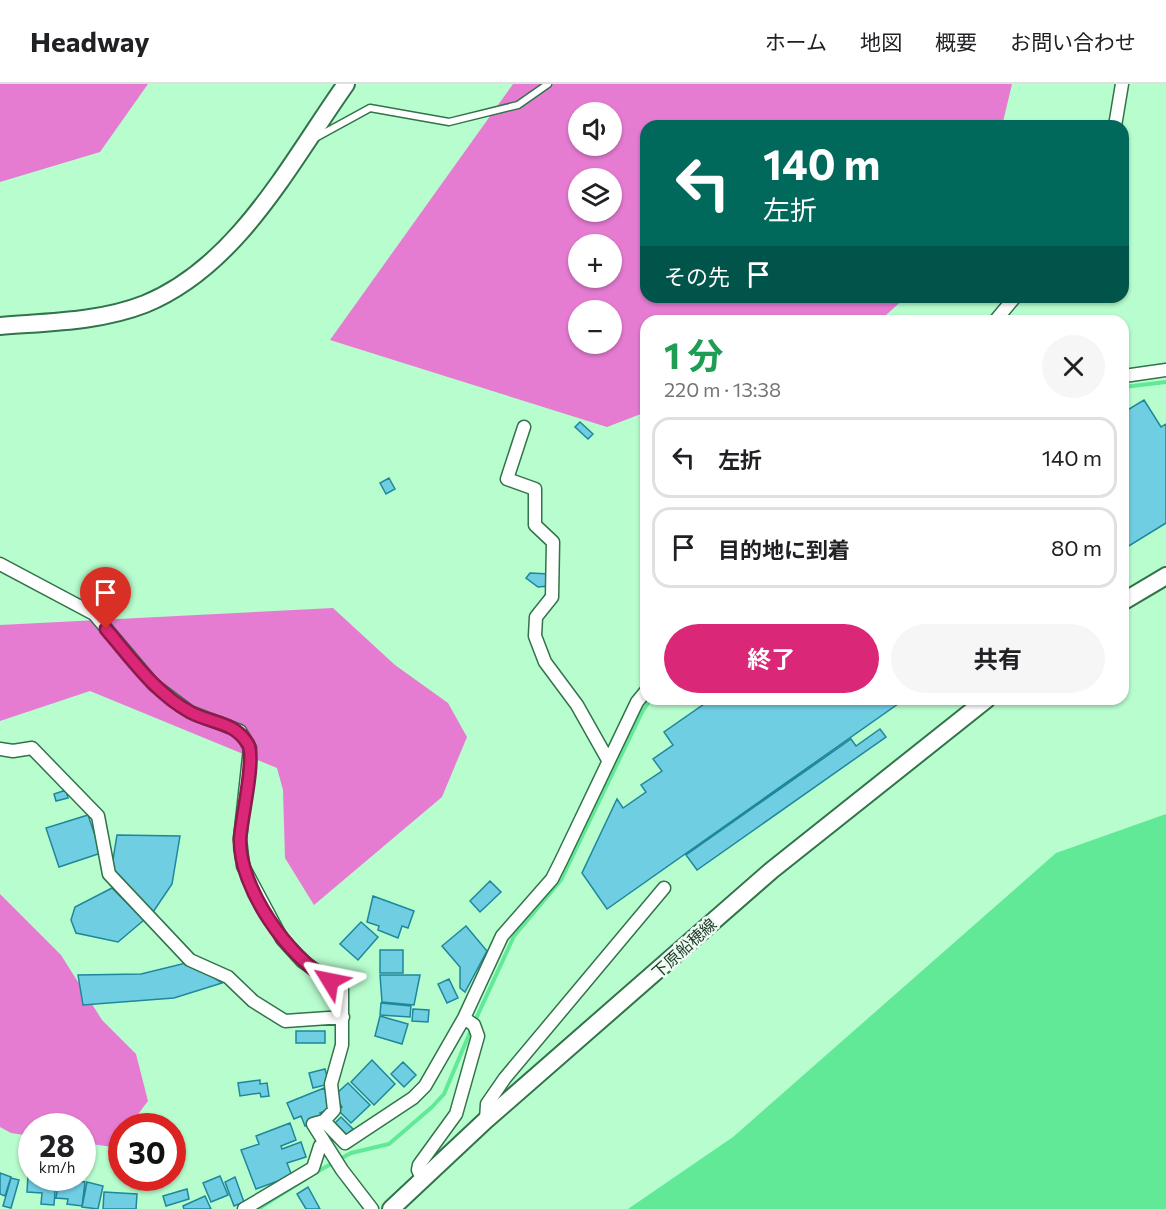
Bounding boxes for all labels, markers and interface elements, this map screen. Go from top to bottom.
text: Headway [30,24,150,58]
text: ホーム [765,29,827,54]
text: 地図 [860,29,902,54]
text: 概要 [935,29,977,54]
text: お問い合わせ [1010,29,1136,54]
map controls [568,102,622,354]
button: sound [568,102,622,156]
text: 140 m [763,137,880,189]
icon: left [664,144,742,222]
button: layers [568,168,622,222]
text: 左折 [763,193,817,226]
button: + [568,234,622,288]
icon: arrive [742,258,775,291]
text: その先 [664,263,730,290]
button: − [568,300,622,354]
text: 1 分 [664,332,723,376]
button: close [1042,335,1105,398]
text: 220 m · 13:38 [664,377,781,401]
icon: left [667,441,700,474]
text: 140 m [1042,444,1102,471]
text: 左折 [718,446,762,473]
icon: arrive [667,531,700,564]
text: 80 m [1051,534,1102,561]
text: 目的地に到着 [718,536,850,563]
pin [80,567,131,629]
icon: arrive [89,576,122,609]
button: 終了 [664,624,879,693]
button: 共有 [891,624,1105,693]
street label: 下原船穂線 [648,914,720,981]
position arrow [298,949,362,1013]
speed limit sign: 30 [108,1113,186,1191]
text: 28 [39,1126,75,1163]
text: km/h [39,1158,75,1176]

